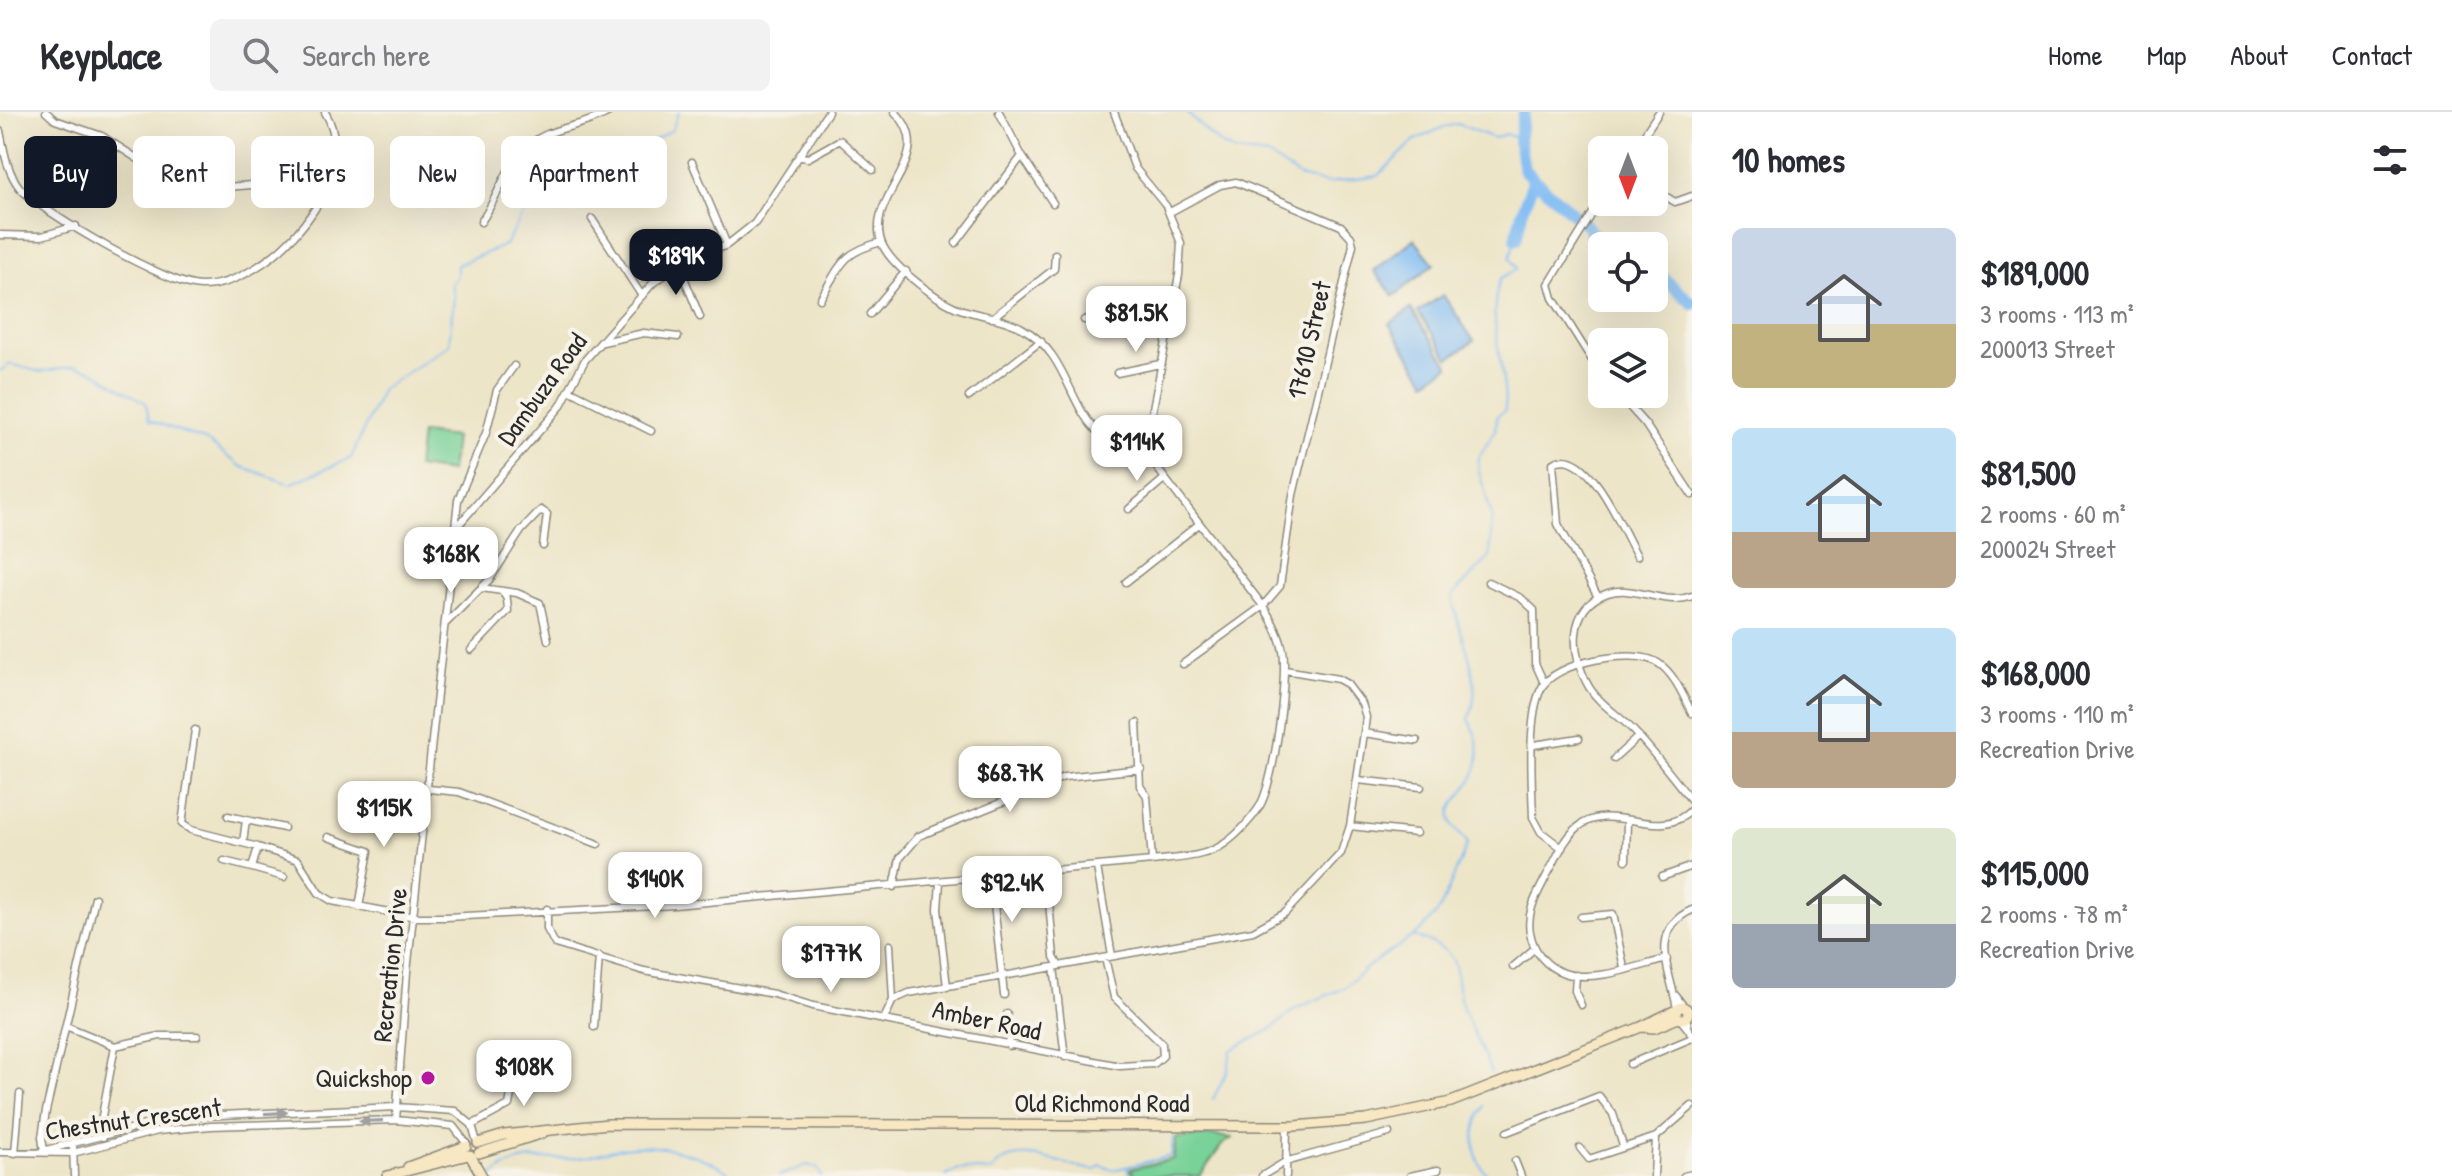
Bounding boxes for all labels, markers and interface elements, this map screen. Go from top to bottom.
search box [210,19,770,91]
text: Keyplace [40,29,162,81]
icon: search [238,33,282,77]
text: Search here [302,35,430,75]
text: Home [2048,36,2103,74]
text: Map [2147,36,2186,74]
text: About [2230,36,2288,74]
text: Contact [2332,36,2412,74]
chip: Buy [24,136,117,208]
chip: Rent [133,136,235,208]
chip: Filters [251,136,374,208]
chip: New [390,136,485,208]
chip: Apartment [501,136,667,208]
north arrow [1588,136,1668,216]
map controls [1588,136,1668,408]
text: 10 homes [1732,137,1845,183]
icon: filters [2368,138,2412,182]
pin: $189K [620,229,732,297]
button: locate [1588,232,1668,312]
text: $189K [647,237,705,272]
text: $189,000 [1980,250,2089,296]
icon: home [1796,260,1892,356]
street label: 17610 Street [1278,276,1339,402]
pin: $81.5K [1071,286,1201,354]
text: $81.5K [1104,294,1168,329]
text: 3 rooms · 113 m² [1980,296,2134,331]
street label: Dambuza Road [489,325,594,452]
button: layers [1588,328,1668,408]
text: 200013 Street [1980,331,2115,366]
pin: $114K [1081,415,1193,483]
text: $114K [1109,423,1165,458]
text: $81,500 [1980,450,2076,496]
icon: home [1796,460,1892,556]
text: 2 rooms · 60 m² [1980,496,2126,531]
pin: $168K [395,527,507,595]
text: 200024 Street [1980,531,2116,566]
text: $168K [422,535,480,570]
text: $168,000 [1980,650,2090,696]
icon: home [1796,660,1892,756]
text: 3 rooms · 110 m² [1980,696,2134,731]
text: Recreation Drive [1980,731,2135,766]
pin: $68.7K [945,746,1075,814]
text: $68.7K [977,754,1043,789]
pin: $115K [328,781,440,849]
text: $115K [356,789,412,824]
text: $115,000 [1980,850,2089,896]
pin: $140K [599,852,711,920]
pin: $92.4K [947,856,1077,924]
text: $140K [626,860,684,895]
icon: home [1796,860,1892,956]
text: $92.4K [980,864,1044,899]
street label: Recreation Drive [364,886,415,1044]
text: 2 rooms · 78 m² [1980,896,2128,931]
pin: $177K [775,926,887,994]
text: Recreation Drive [1980,931,2135,966]
text: $177K [800,934,862,969]
street label: Amber Road [930,991,1045,1048]
pin: $108K [468,1040,580,1108]
text: $108K [494,1048,554,1083]
place label: Quickshop [315,1060,412,1095]
marker: Quickshop [419,1069,437,1087]
street label: Old Richmond Road [1015,1085,1189,1120]
street label: Chestnut Crescent [43,1089,224,1148]
one-way arrow [263,1106,288,1119]
one-way arrow [358,1114,383,1127]

